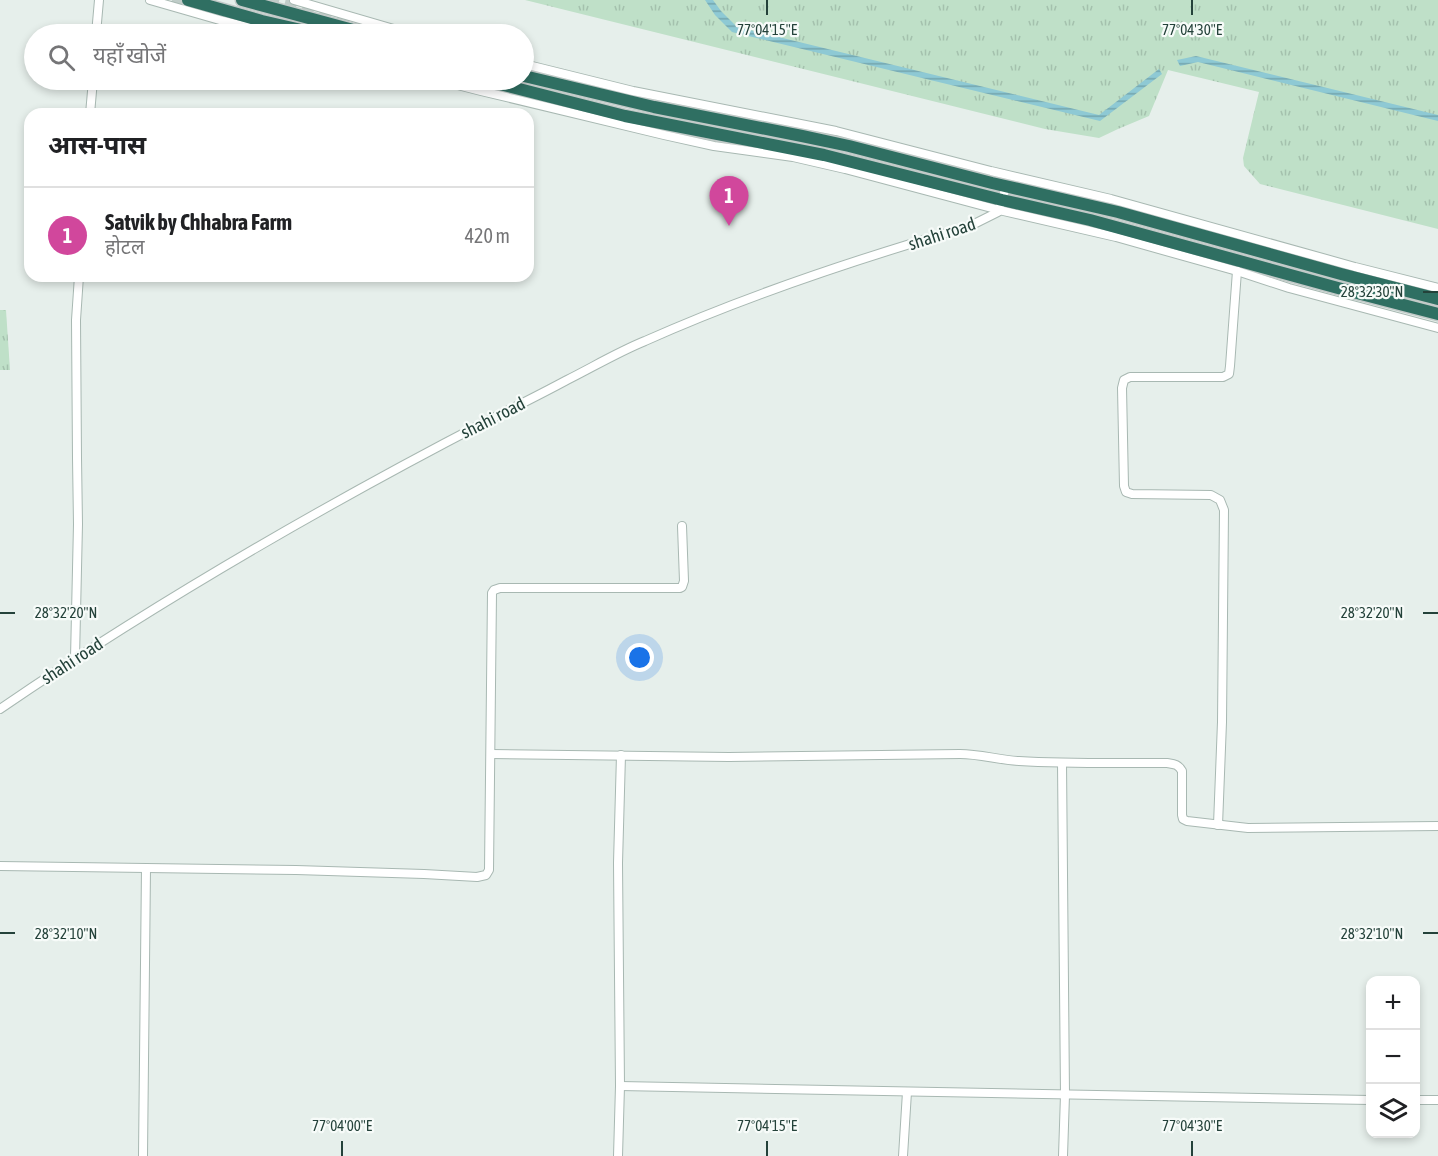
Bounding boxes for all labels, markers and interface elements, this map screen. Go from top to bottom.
text: 77°04'15"E [737,21,798,38]
text: 77°04'30"E [1162,21,1223,38]
search box [24,24,534,90]
icon: search [45,41,78,74]
text: यहाँ खोजें [93,42,166,68]
text: आस-पास [48,130,146,160]
pin: 1 [710,176,748,226]
text: Satvik by Chhabra Farm [105,209,292,235]
street label: shahi road [906,213,978,254]
text: 1 [63,224,72,247]
text: 420 m [465,224,510,247]
text: होटल [105,235,144,258]
text: 28°32'30"N [1341,283,1403,300]
street label: shahi road [457,392,528,443]
text: 28°32'20"N [35,604,97,621]
text: 28°32'20"N [1341,604,1403,621]
street label: shahi road [37,633,107,688]
your location [625,643,654,672]
text: 28°32'10"N [35,925,97,942]
text: 28°32'10"N [1341,925,1403,942]
map controls [1366,976,1420,1138]
button: + [1366,976,1420,1030]
button: − [1366,1030,1420,1084]
button: layers [1366,1084,1420,1138]
text: 77°04'00"E [312,1117,373,1134]
text: 77°04'15"E [737,1117,798,1134]
text: 77°04'30"E [1162,1117,1223,1134]

